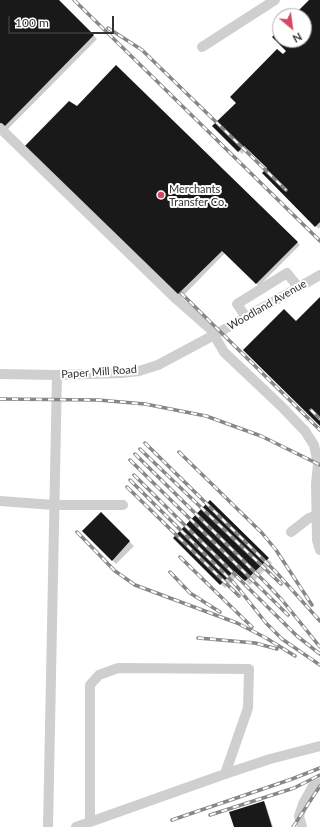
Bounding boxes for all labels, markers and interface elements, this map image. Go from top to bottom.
scale bar [10,8,116,34]
north arrow [272,8,312,48]
text: 100 m [15,15,49,30]
text: N [291,30,304,46]
place label: Merchants Transfer Co. [169,182,227,208]
marker: Merchants Transfer Co. [156,190,166,200]
street label: Woodland Avenue [225,277,309,333]
street label: Paper Mill Road [61,363,137,381]

